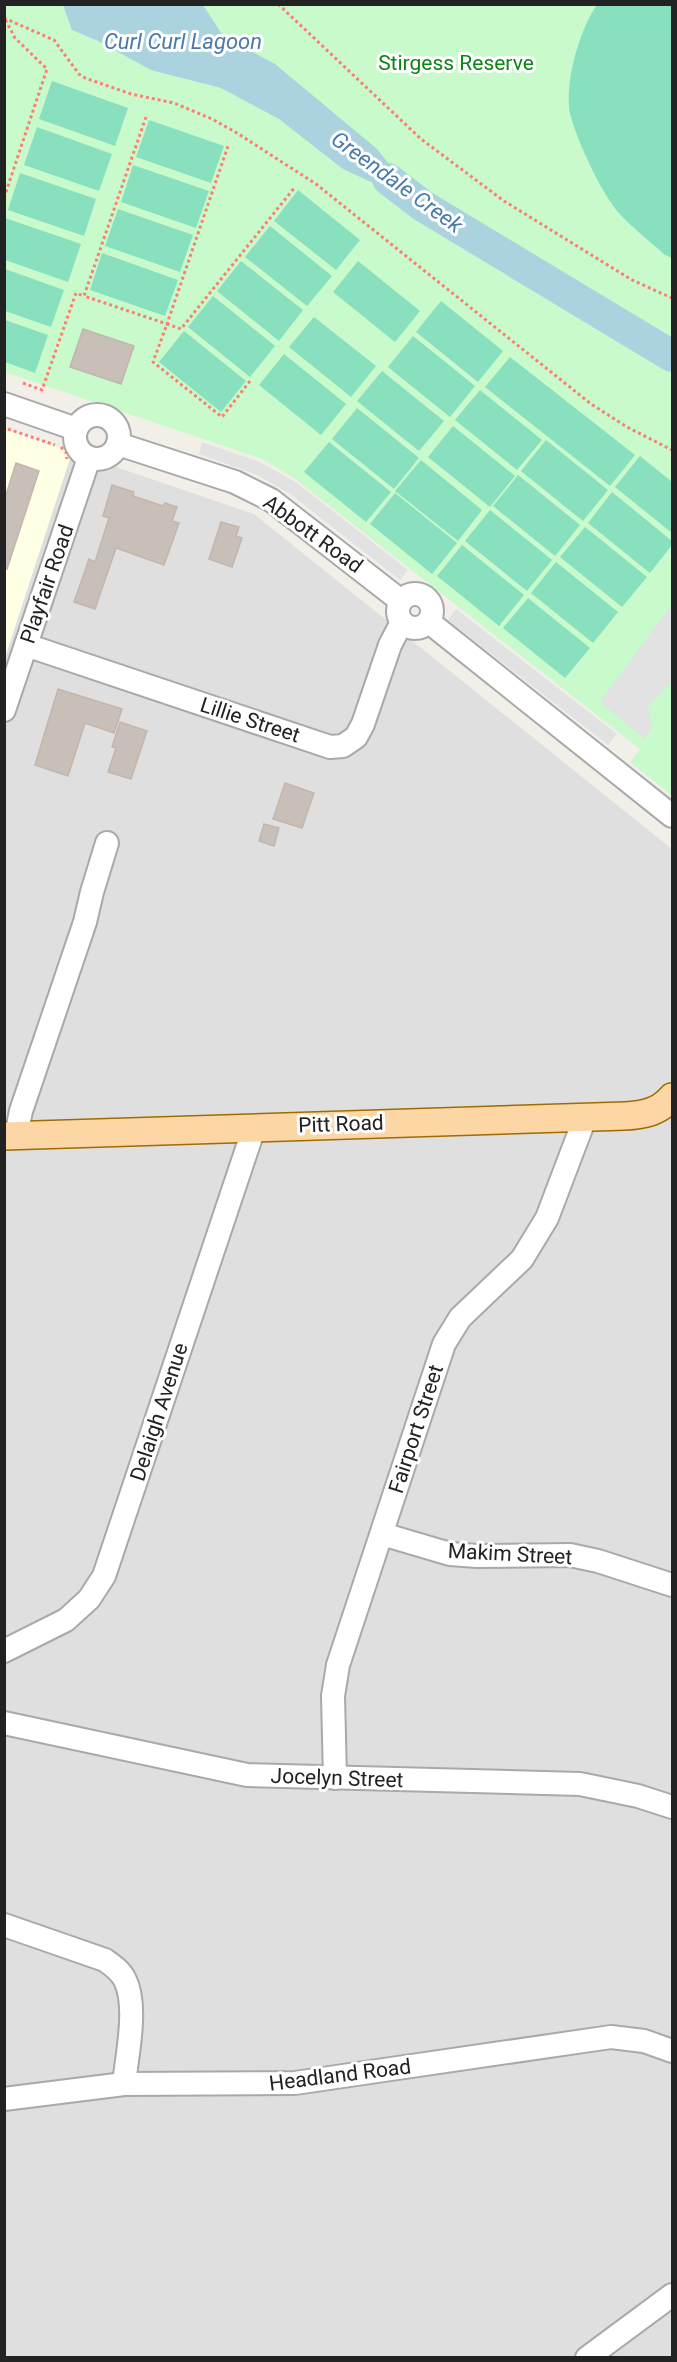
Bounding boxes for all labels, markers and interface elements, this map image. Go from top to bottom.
water label: Curl Curl Lagoon [104,29,262,54]
park label: Stirgess Reserve [378,51,534,75]
water label: Greendale Creek [327,126,468,239]
street label: Abbott Road [259,490,367,578]
street label: Playfair Road [15,521,79,647]
street label: Lillie Street [197,693,303,747]
street label: Pitt Road [298,1111,384,1137]
street label: Delaigh Avenue [125,1340,193,1484]
street label: Fairport Street [384,1362,448,1496]
street label: Makim Street [447,1539,573,1569]
street label: Jocelyn Street [270,1764,404,1792]
street label: Headland Road [268,2054,412,2096]

